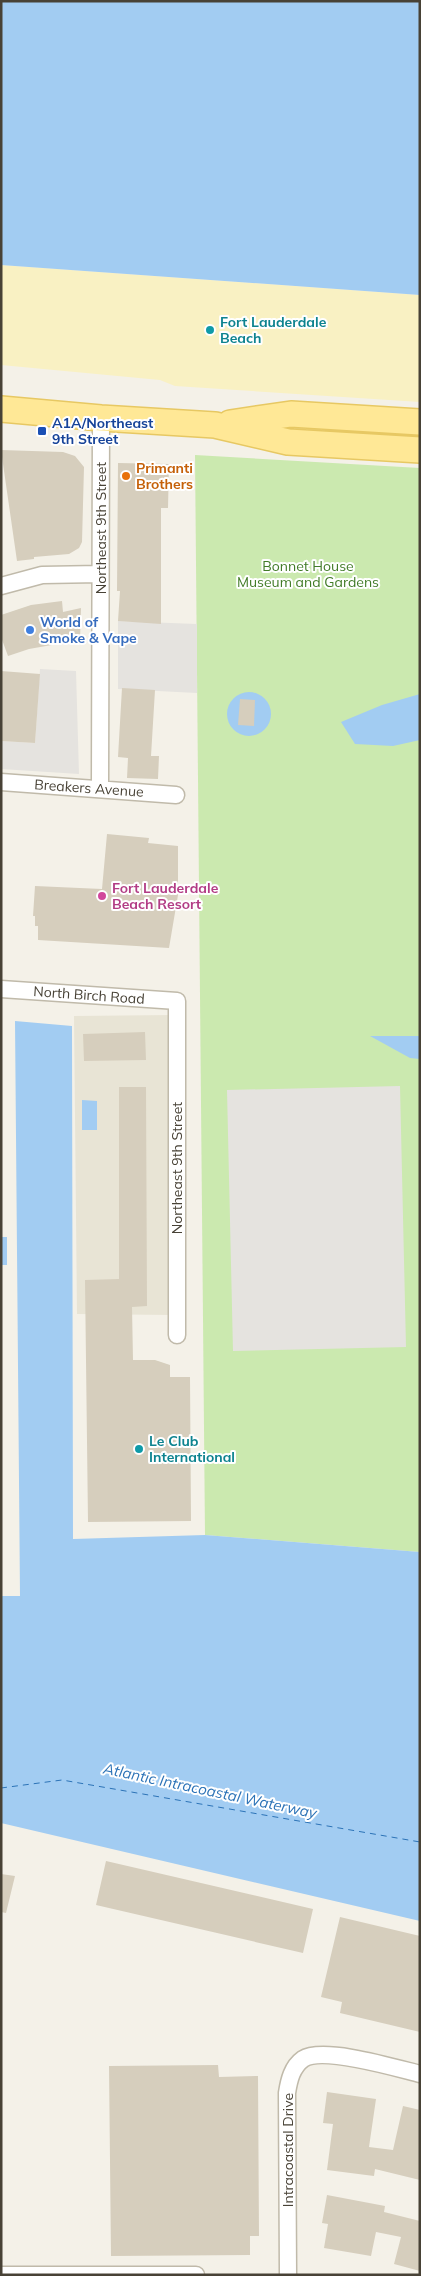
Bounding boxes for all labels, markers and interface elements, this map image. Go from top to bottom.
place label: Fort Lauderdale Beach [220,313,327,347]
marker: Fort Lauderdale Beach [204,324,216,336]
place label: A1A/Northeast 9th Street [52,414,154,448]
marker: A1A/Northeast 9th Street [36,425,48,437]
place label: Primanti Brothers [136,459,193,493]
street label: Northeast 9th Street [92,462,110,594]
marker: Primanti Brothers [120,470,132,482]
park label: Bonnet House Museum and Gardens [237,557,379,591]
place label: World of Smoke & Vape [40,613,137,647]
marker: World of Smoke & Vape [24,624,36,636]
street label: Breakers Avenue [34,775,144,801]
place label: Fort Lauderdale Beach Resort [112,879,219,913]
marker: Fort Lauderdale Beach Resort [96,890,108,902]
street label: North Birch Road [33,982,145,1008]
street label: Northeast 9th Street [168,1102,186,1234]
place label: Le Club International [149,1432,235,1466]
marker: Le Club International [133,1443,145,1455]
water label: Atlantic Intracoastal Waterway [101,1758,320,1823]
street label: Intracoastal Drive [279,2093,297,2207]

